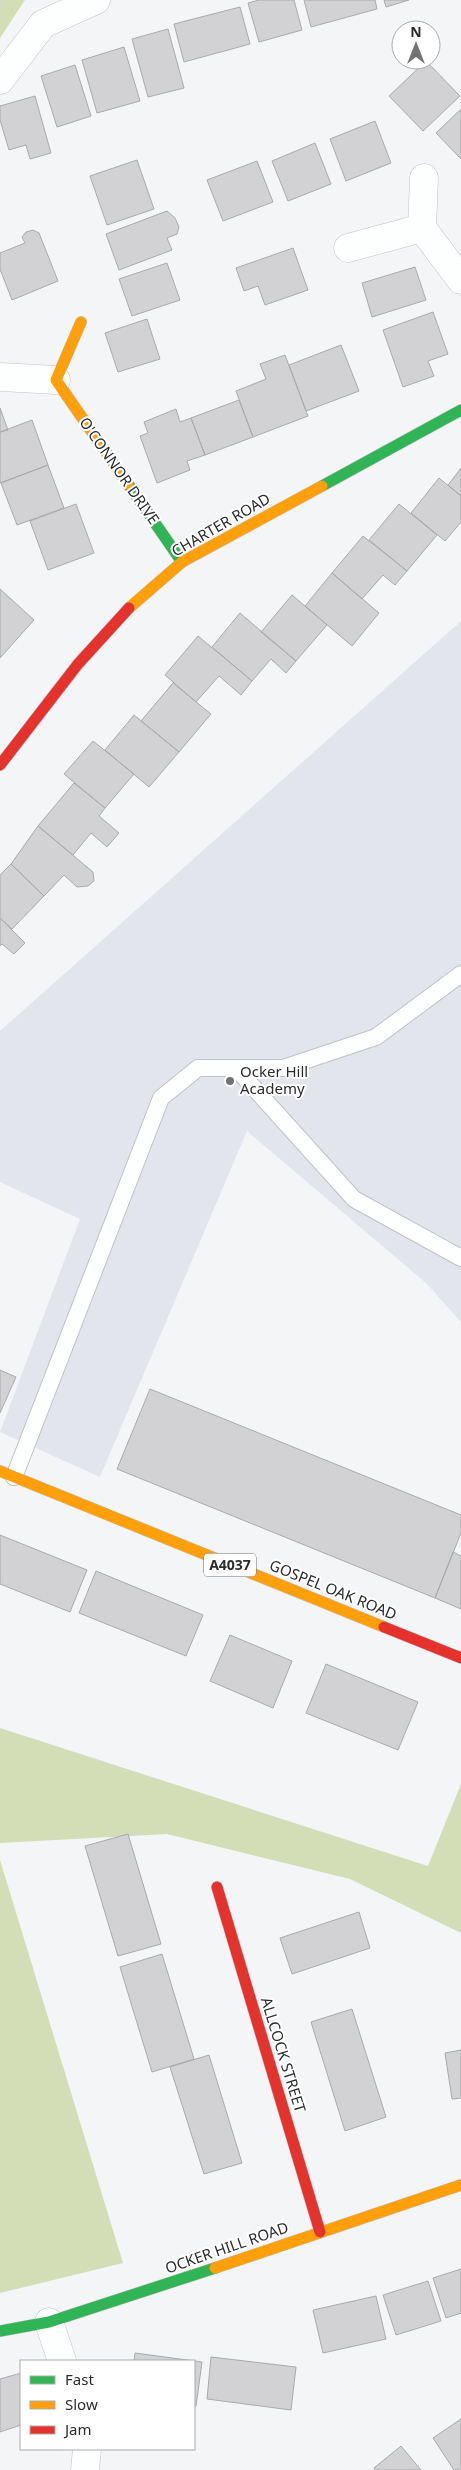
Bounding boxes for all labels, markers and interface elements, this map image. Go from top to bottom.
north arrow [391,20,441,70]
text: N [410,22,422,41]
street label: O'CONNOR DRIVE [75,413,164,528]
street label: CHARTER ROAD [168,488,273,560]
place label: Ocker Hill Academy [240,1061,308,1098]
marker: Ocker Hill Academy [224,1075,236,1087]
road number: A4037 [204,1554,256,1576]
street label: GOSPEL OAK ROAD [267,1554,400,1624]
street label: ALLCOCK STREET [257,1995,311,2115]
street label: OCKER HILL ROAD [162,2217,291,2278]
legend [20,2360,195,2450]
text: Fast [65,2369,94,2389]
text: Slow [65,2394,98,2414]
text: Jam [63,2419,92,2439]

